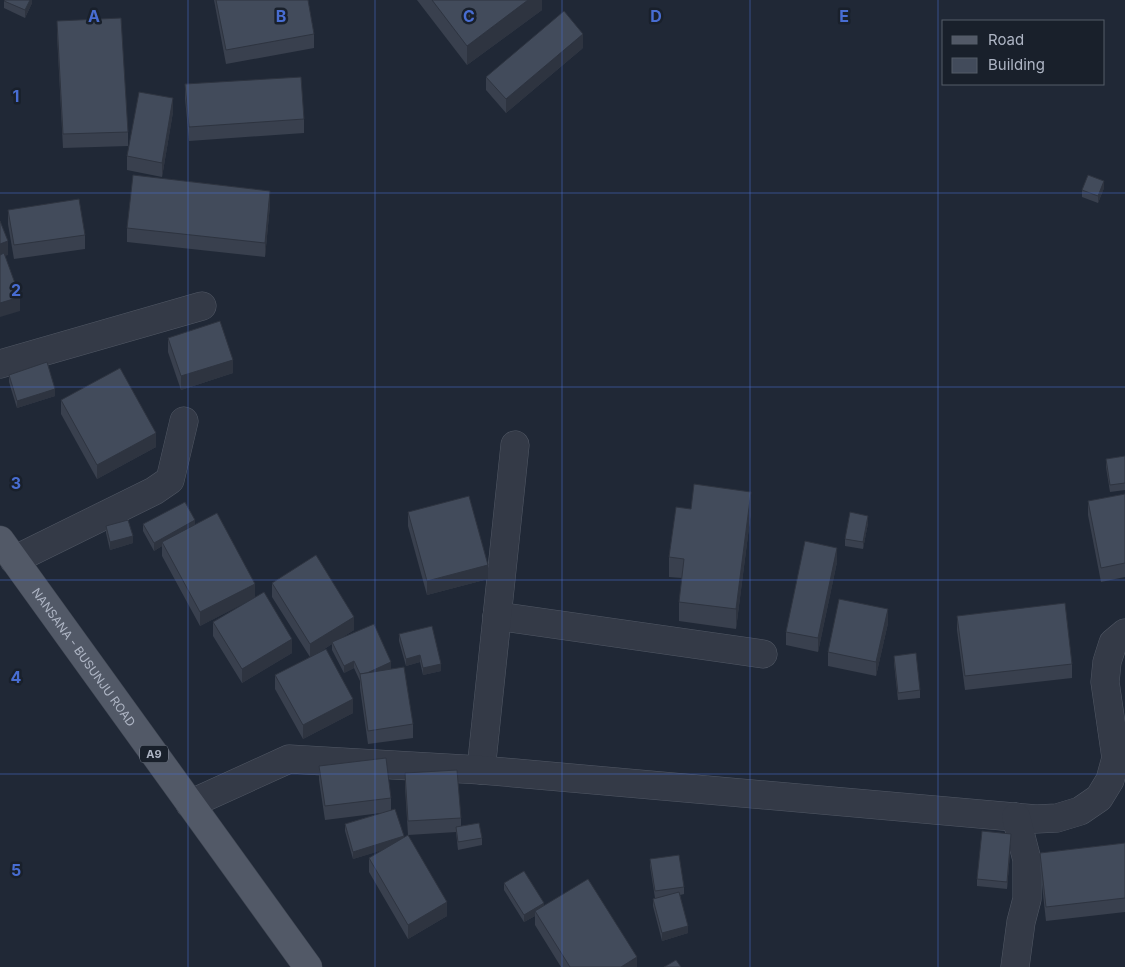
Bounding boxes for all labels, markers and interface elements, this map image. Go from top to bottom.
text: A [88,6,100,26]
text: B [276,6,286,26]
text: C [463,6,475,26]
text: D [650,6,662,26]
text: E [839,6,849,26]
legend [942,20,1105,85]
text: Road [988,30,1024,49]
text: Building [988,55,1045,74]
text: 1 [13,86,19,106]
text: 2 [11,280,21,300]
text: 3 [11,473,21,493]
street label: NANSANA - BUSUNJU ROAD [29,585,139,729]
text: 4 [11,667,22,687]
road number: A9 [140,746,168,762]
text: 5 [11,860,21,880]

